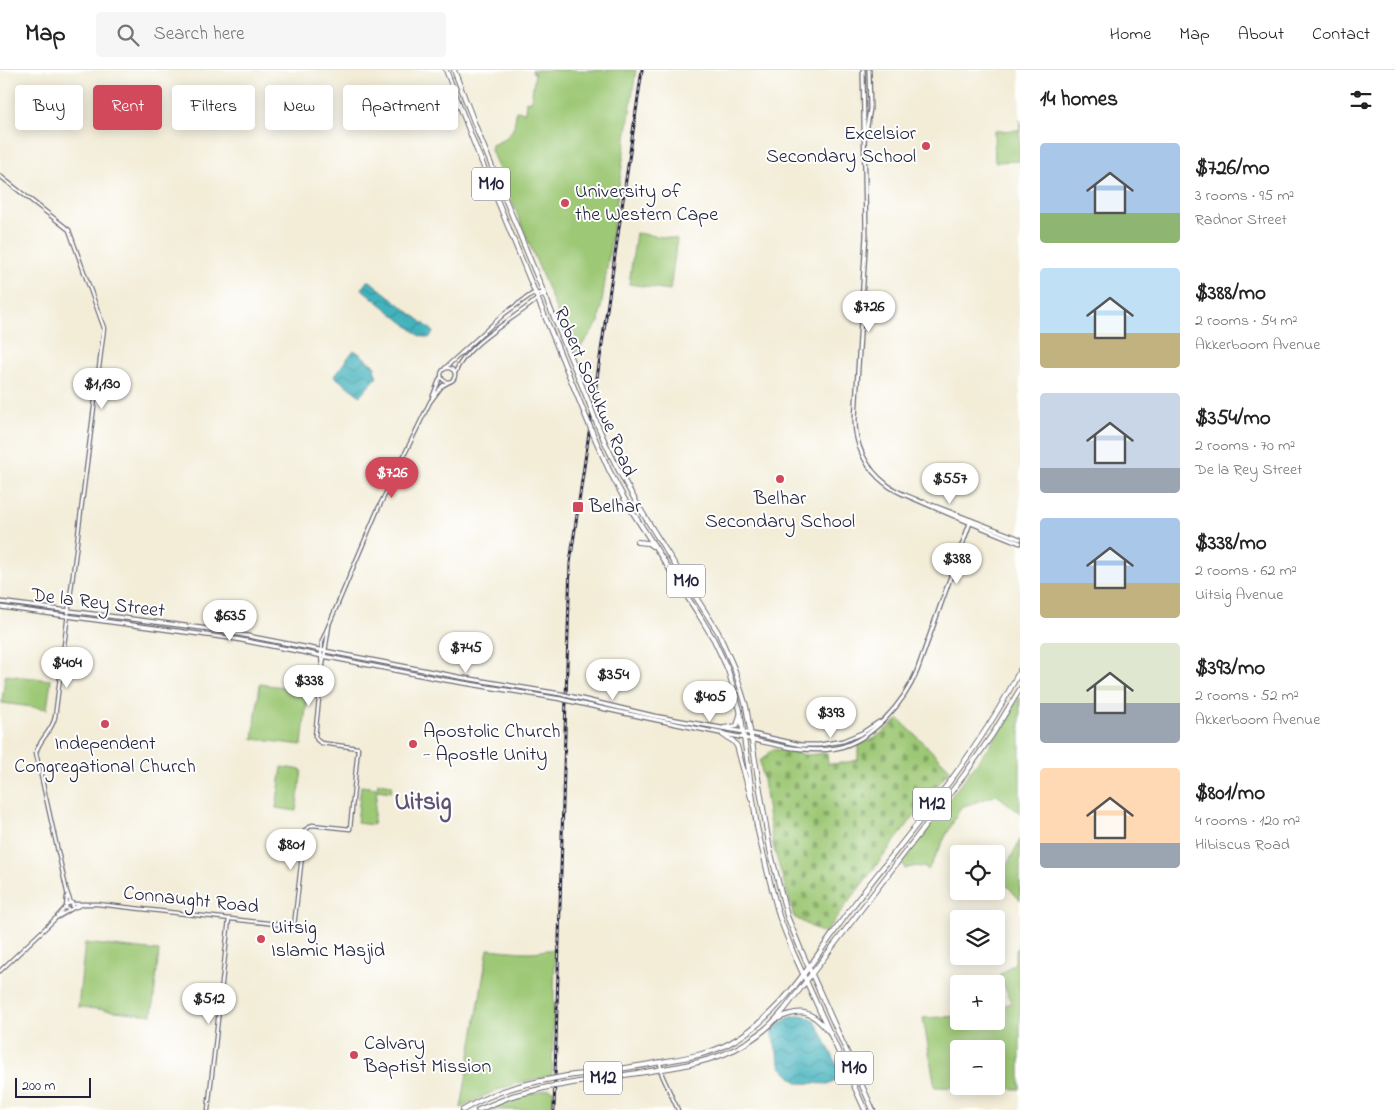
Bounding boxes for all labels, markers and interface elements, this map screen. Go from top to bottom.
search box [96,12,446,57]
text: Map [25,17,66,52]
icon: search [114,21,142,49]
text: Search here [154,21,245,48]
text: Home [1110,22,1151,48]
text: Map [1179,22,1210,48]
text: About [1238,22,1284,48]
text: Contact [1312,22,1370,48]
chip: Buy [15,85,83,130]
chip: Rent [93,85,162,130]
chip: Filters [172,85,255,130]
chip: New [265,85,333,130]
chip: Apartment [343,85,458,130]
text: 14 homes [1040,85,1118,115]
icon: filters [1347,86,1375,114]
place label: Excelsior Secondary School [766,120,917,172]
marker: Excelsior Secondary School [920,140,932,152]
text: $726/mo [1195,154,1270,184]
icon: home [1080,163,1140,223]
road number: M10 [472,168,510,200]
place label: University of the Western Cape [575,178,718,230]
text: 3 rooms · 95 m² [1195,184,1294,208]
marker: University of the Western Cape [559,197,571,209]
text: Radnor Street [1195,208,1287,232]
text: $388/mo [1195,279,1266,309]
icon: home [1080,288,1140,348]
pin: $726 [839,290,899,333]
text: $726 [853,295,885,319]
street label: Robert Sobukwe Road [545,302,643,482]
text: 2 rooms · 54 m² [1195,309,1297,333]
text: Akkerboom Avenue [1195,333,1320,357]
pin: $1,130 [61,368,143,410]
text: $1,130 [84,372,120,396]
text: $354/mo [1195,404,1271,434]
icon: home [1080,413,1140,473]
text: 2 rooms · 70 m² [1195,434,1295,458]
pin: $726 [362,456,422,499]
text: De la Rey Street [1195,458,1302,482]
text: $726 [376,461,408,485]
pin: $557 [920,462,980,505]
text: $557 [933,467,967,491]
marker: Belhar Secondary School [774,473,786,485]
place label: Belhar Secondary School [705,485,855,537]
place label: Belhar [588,493,642,522]
marker: Belhar [571,500,585,514]
text: $338/mo [1195,529,1267,559]
icon: home [1080,538,1140,598]
pin: $388 [927,542,987,585]
text: $388 [943,547,971,571]
text: 2 rooms · 62 m² [1195,559,1297,583]
road number: M10 [667,564,705,598]
street label: De la Rey Street [29,581,167,627]
text: Uitsig Avenue [1195,583,1283,607]
pin: $635 [200,600,260,642]
text: $635 [214,604,246,628]
pin: $745 [436,632,496,674]
text: $745 [450,636,482,660]
pin: $404 [37,646,97,689]
text: $404 [52,651,82,675]
text: $393/mo [1195,654,1265,684]
pin: $354 [583,658,643,701]
text: $354 [597,663,629,687]
icon: home [1080,663,1140,723]
pin: $338 [279,664,339,707]
text: $338 [295,669,323,693]
pin: $405 [680,680,740,723]
text: 2 rooms · 52 m² [1195,684,1299,708]
text: $405 [694,685,726,709]
pin: $393 [801,696,861,739]
text: $393 [817,701,845,725]
text: Akkerboom Avenue [1195,708,1320,732]
marker: Independent Congregational Church [99,718,111,730]
place label: Apostolic Church - Apostle Unity [423,718,561,770]
place label: Independent Congregational Church [14,730,196,783]
marker: Apostolic Church - Apostle Unity [407,738,419,750]
text: $801/mo [1195,779,1265,809]
district label: Uitsig [394,785,452,823]
road number: M12 [913,788,951,821]
icon: home [1080,788,1140,848]
text: 4 rooms · 120 m² [1195,809,1300,833]
pin: $801 [261,828,321,871]
text: $801 [277,833,305,857]
text: Hibiscus Road [1195,833,1290,857]
map controls [950,845,1005,1095]
button: locate [950,845,1005,900]
street label: Connaught Road [122,879,260,924]
button: layers [950,910,1005,965]
place label: Uitsig Islamic Masjid [271,914,385,966]
marker: Uitsig Islamic Masjid [255,933,267,945]
button: + [950,975,1005,1030]
pin: $512 [179,982,239,1025]
text: $512 [193,987,225,1011]
place label: Calvary Baptist Mission [363,1030,491,1082]
button: − [950,1040,1005,1095]
marker: Calvary Baptist Mission [348,1049,360,1061]
road number: M10 [835,1051,873,1084]
road number: M12 [584,1061,622,1094]
scale bar [15,1075,91,1098]
text: 200 m [22,1076,55,1097]

